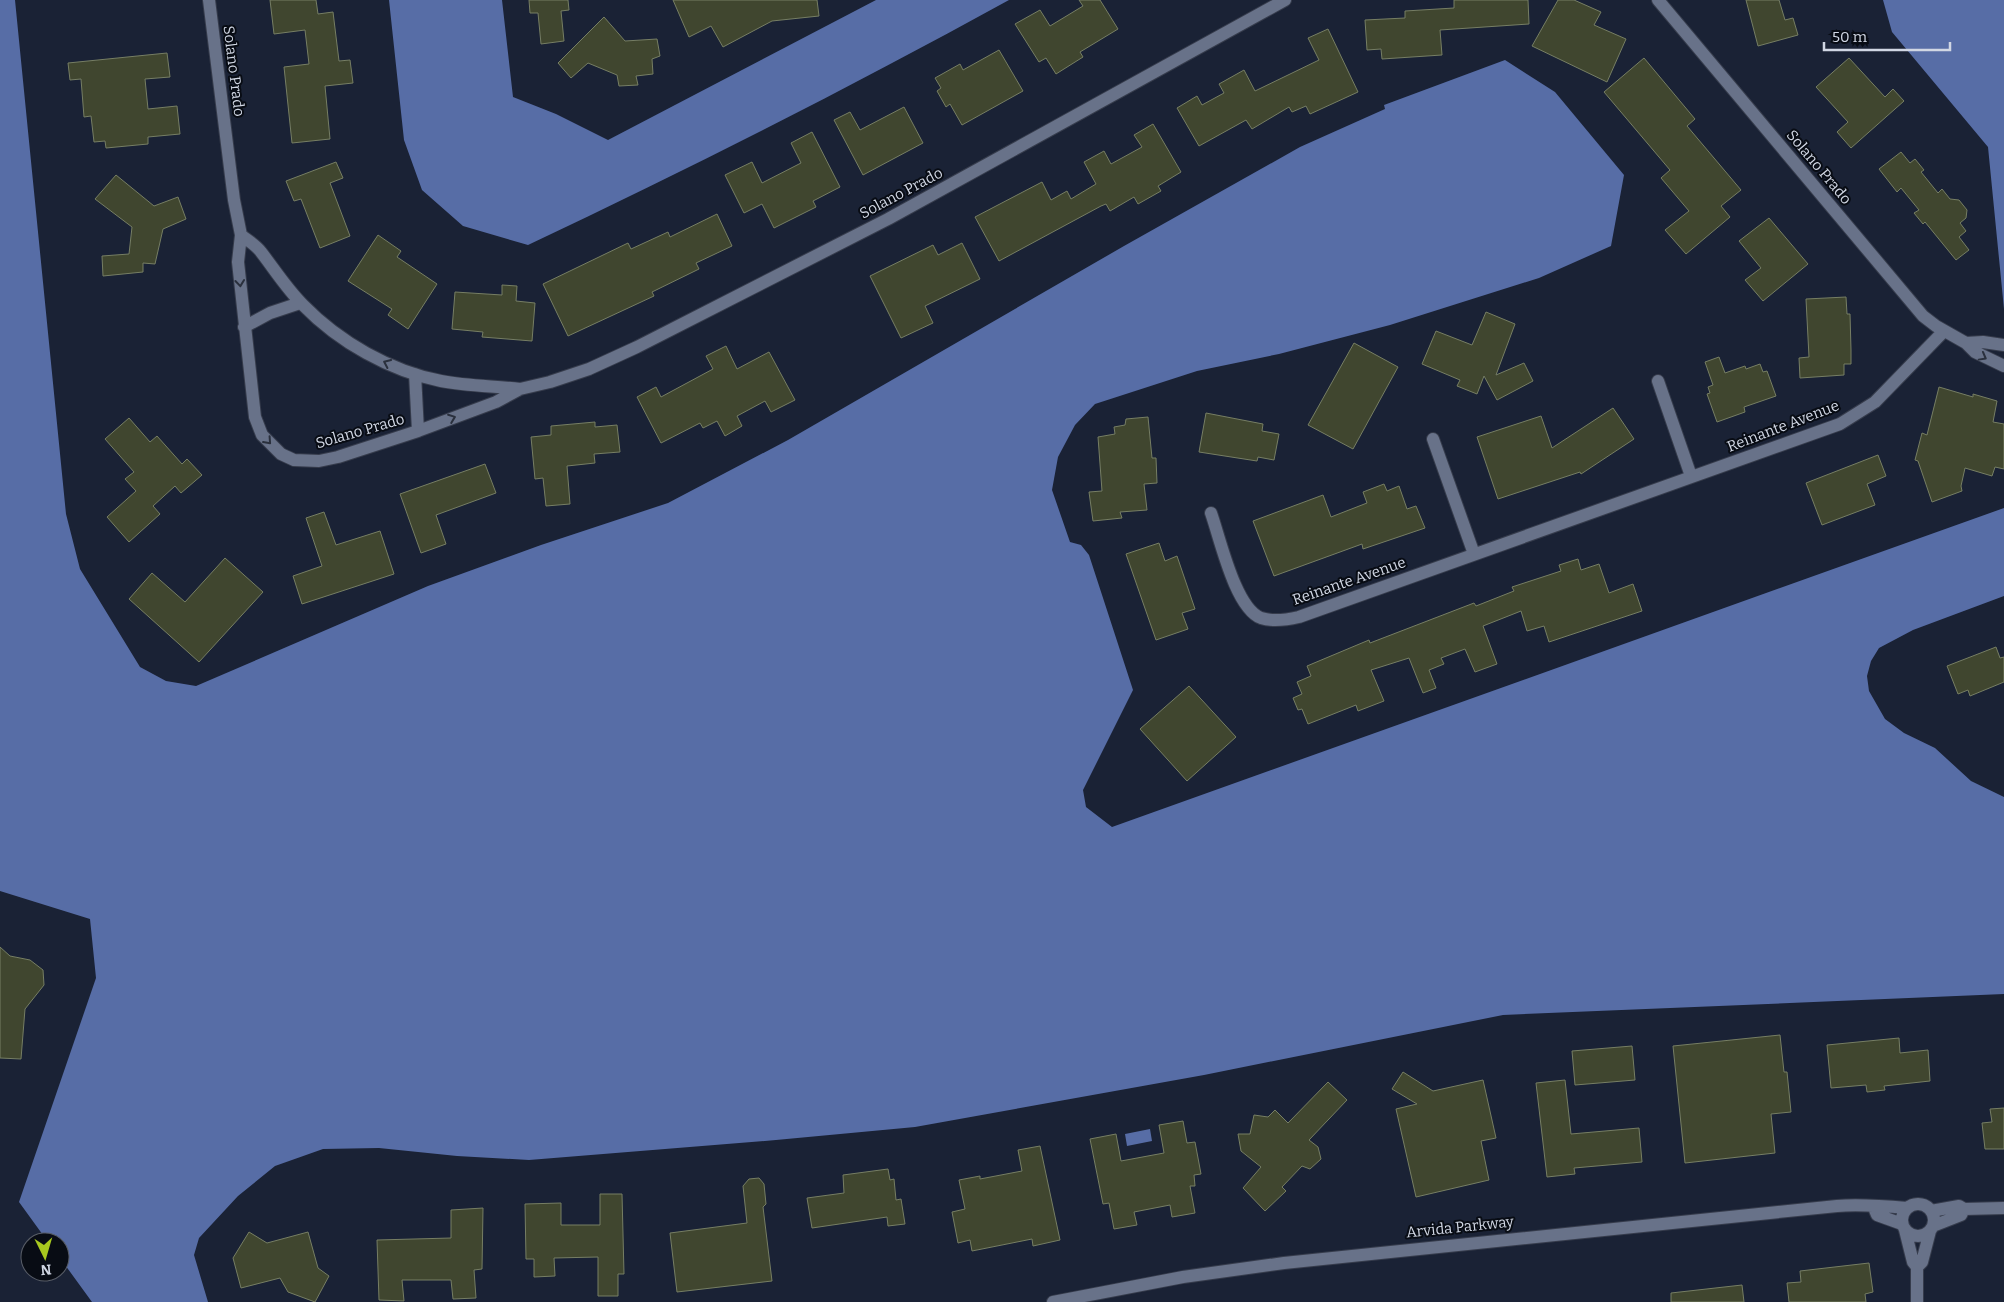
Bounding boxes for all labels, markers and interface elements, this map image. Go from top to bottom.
scale bar [1824,20,1950,52]
street label: Solano Prado [219,24,249,118]
text: 50 m [1832,28,1868,46]
street label: Solano Prado [1783,126,1855,208]
street label: Solano Prado [856,164,946,222]
one-way arrow [234,280,245,288]
one-way arrow [1978,351,1987,361]
one-way arrow [383,358,392,369]
street label: Reinante Avenue [1724,396,1842,456]
street label: Solano Prado [314,410,406,452]
one-way arrow [447,414,456,424]
one-way arrow [262,436,271,445]
street label: Reinante Avenue [1290,553,1408,609]
street label: Arvida Parkway [1405,1212,1515,1242]
north arrow [20,1232,70,1282]
text: N [40,1261,52,1278]

